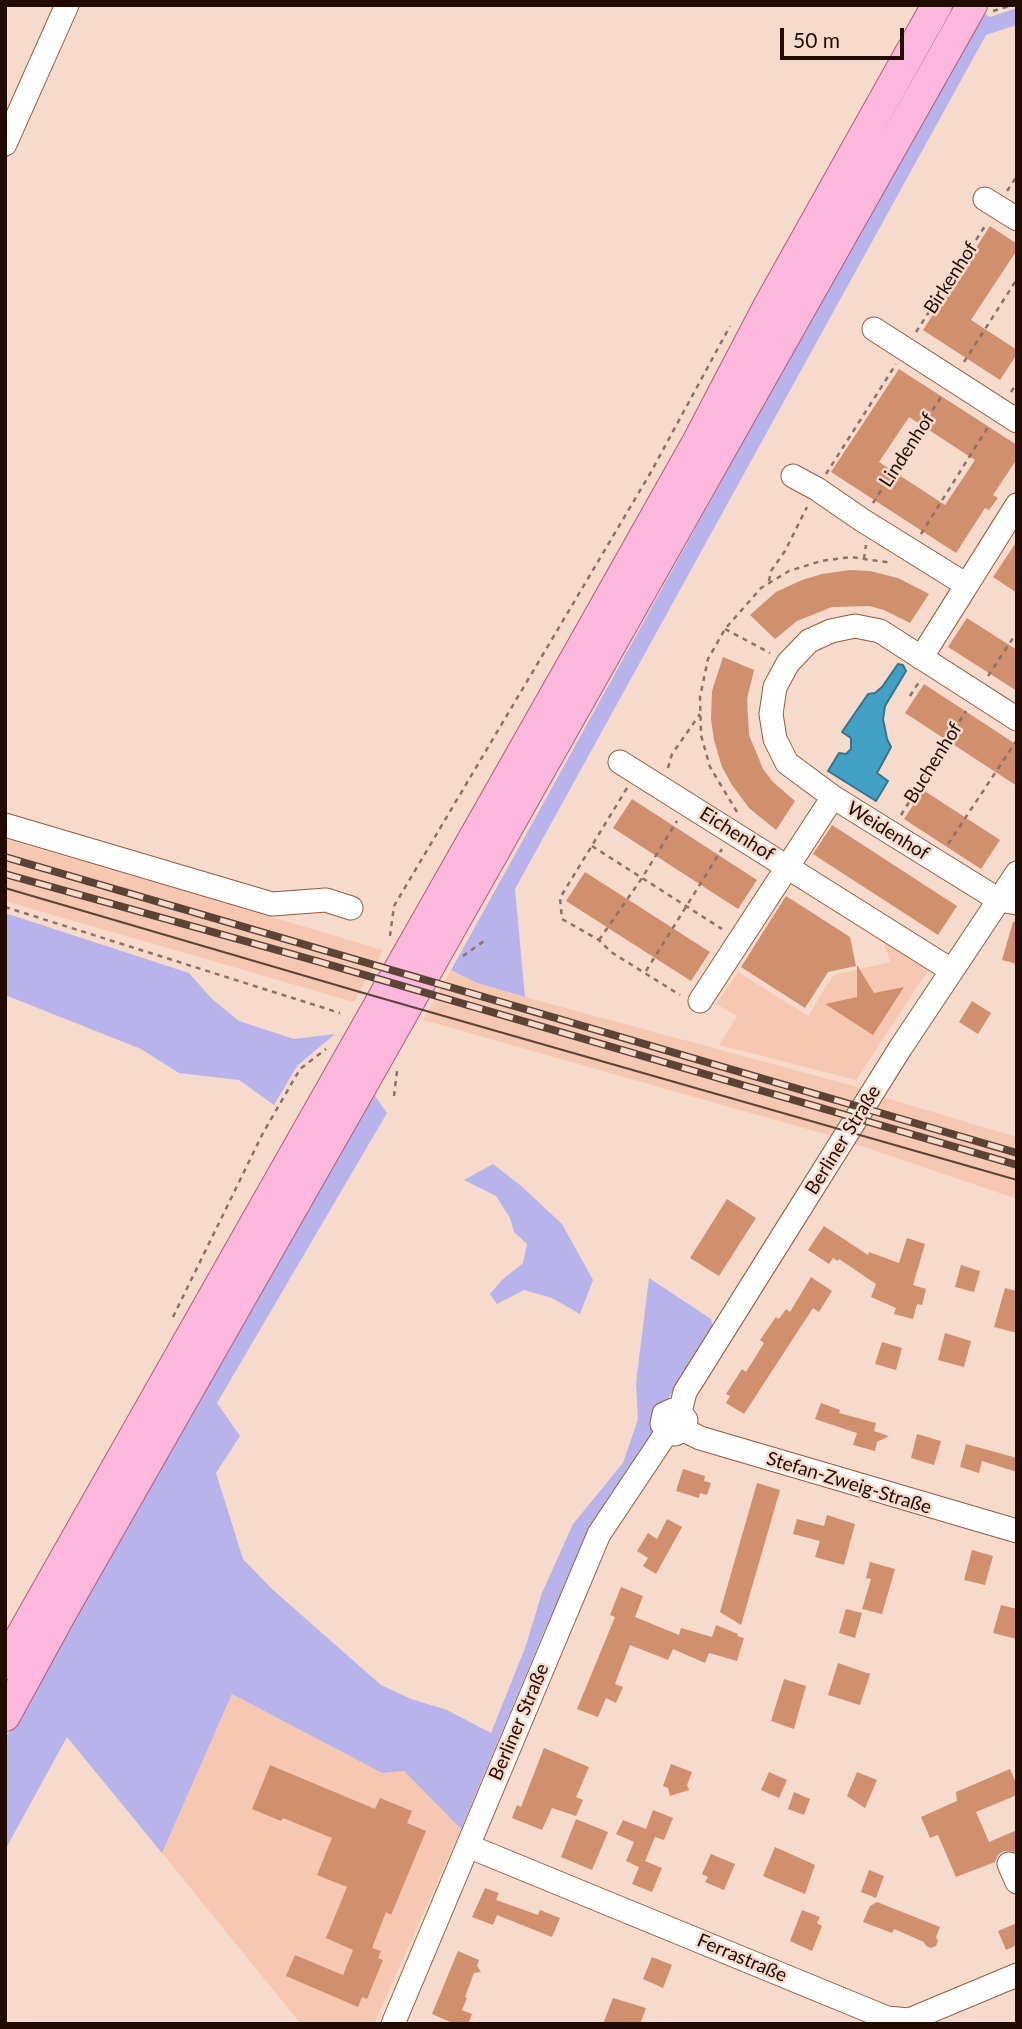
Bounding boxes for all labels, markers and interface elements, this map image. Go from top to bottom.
scale bar [784,14,908,58]
text: 50 m [793,27,840,52]
street label: Birkenhof [919,238,983,318]
street label: Lindenhof [875,409,939,491]
street label: Buchenhof [899,718,967,808]
street label: Weidenhof [843,797,933,865]
street label: Eichenhof [696,802,778,866]
street label: Berliner Straße [800,1081,886,1199]
street label: Stefan-Zweig-Straße [764,1447,934,1519]
street label: Berliner Straße [484,1660,554,1784]
street label: Ferrastraße [694,1929,790,1987]

